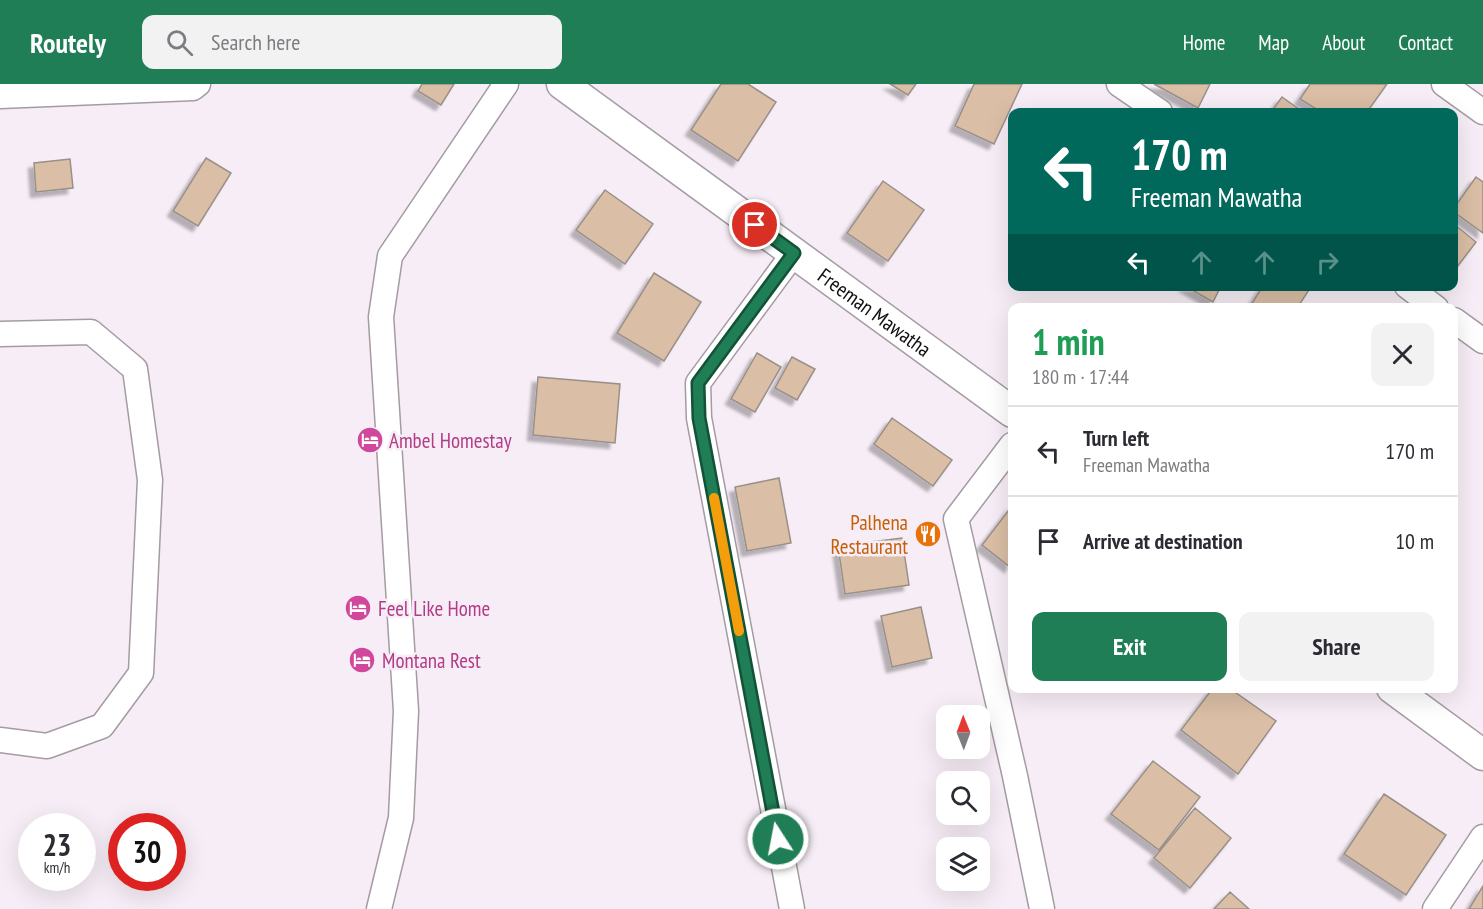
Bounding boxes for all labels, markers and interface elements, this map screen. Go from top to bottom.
search box [142,15,562,69]
text: Routely [30,24,106,61]
icon: search [163,26,196,59]
text: Search here [211,28,300,56]
text: Home [1183,29,1225,56]
text: Map [1258,29,1289,56]
text: About [1322,29,1365,56]
text: Contact [1398,29,1453,56]
text: 170 m [1131,127,1228,182]
icon: left [1032,132,1110,210]
text: Freeman Mawatha [1131,180,1302,214]
pin [729,199,780,250]
icon: arrive [738,208,771,241]
icon: left [1122,246,1155,279]
icon: ahead [1185,246,1218,279]
icon: ahead [1248,246,1281,279]
icon: right [1311,246,1344,279]
street label: Freeman Mawatha [813,262,937,362]
text: 1 min [1032,318,1105,365]
button: close [1371,323,1434,386]
text: 180 m · 17:44 [1032,364,1129,390]
text: Turn left [1083,424,1149,452]
hotel icon: Ambel Homestay [355,425,385,455]
place label: Ambel Homestay [389,427,512,454]
icon: left [1032,435,1065,468]
text: 170 m [1385,437,1434,465]
text: Freeman Mawatha [1083,452,1210,478]
place label: Palhena Restaurant [831,509,908,560]
restaurant icon: Palhena Restaurant [913,519,943,549]
icon: arrive [1032,525,1065,558]
text: Arrive at destination [1083,527,1243,555]
text: 10 m [1395,527,1434,555]
hotel icon: Feel Like Home [343,593,373,623]
place label: Feel Like Home [378,595,490,622]
button: Exit [1032,612,1227,681]
button: Share [1239,612,1434,681]
hotel icon: Montana Rest [347,645,377,675]
place label: Montana Rest [382,647,481,674]
north arrow [936,705,990,759]
map controls [936,705,990,891]
button: search [936,771,990,825]
position arrow [746,807,810,871]
speed limit sign: 30 [108,813,186,891]
text: 23 [43,825,71,864]
button: layers [936,837,990,891]
text: km/h [44,858,70,877]

